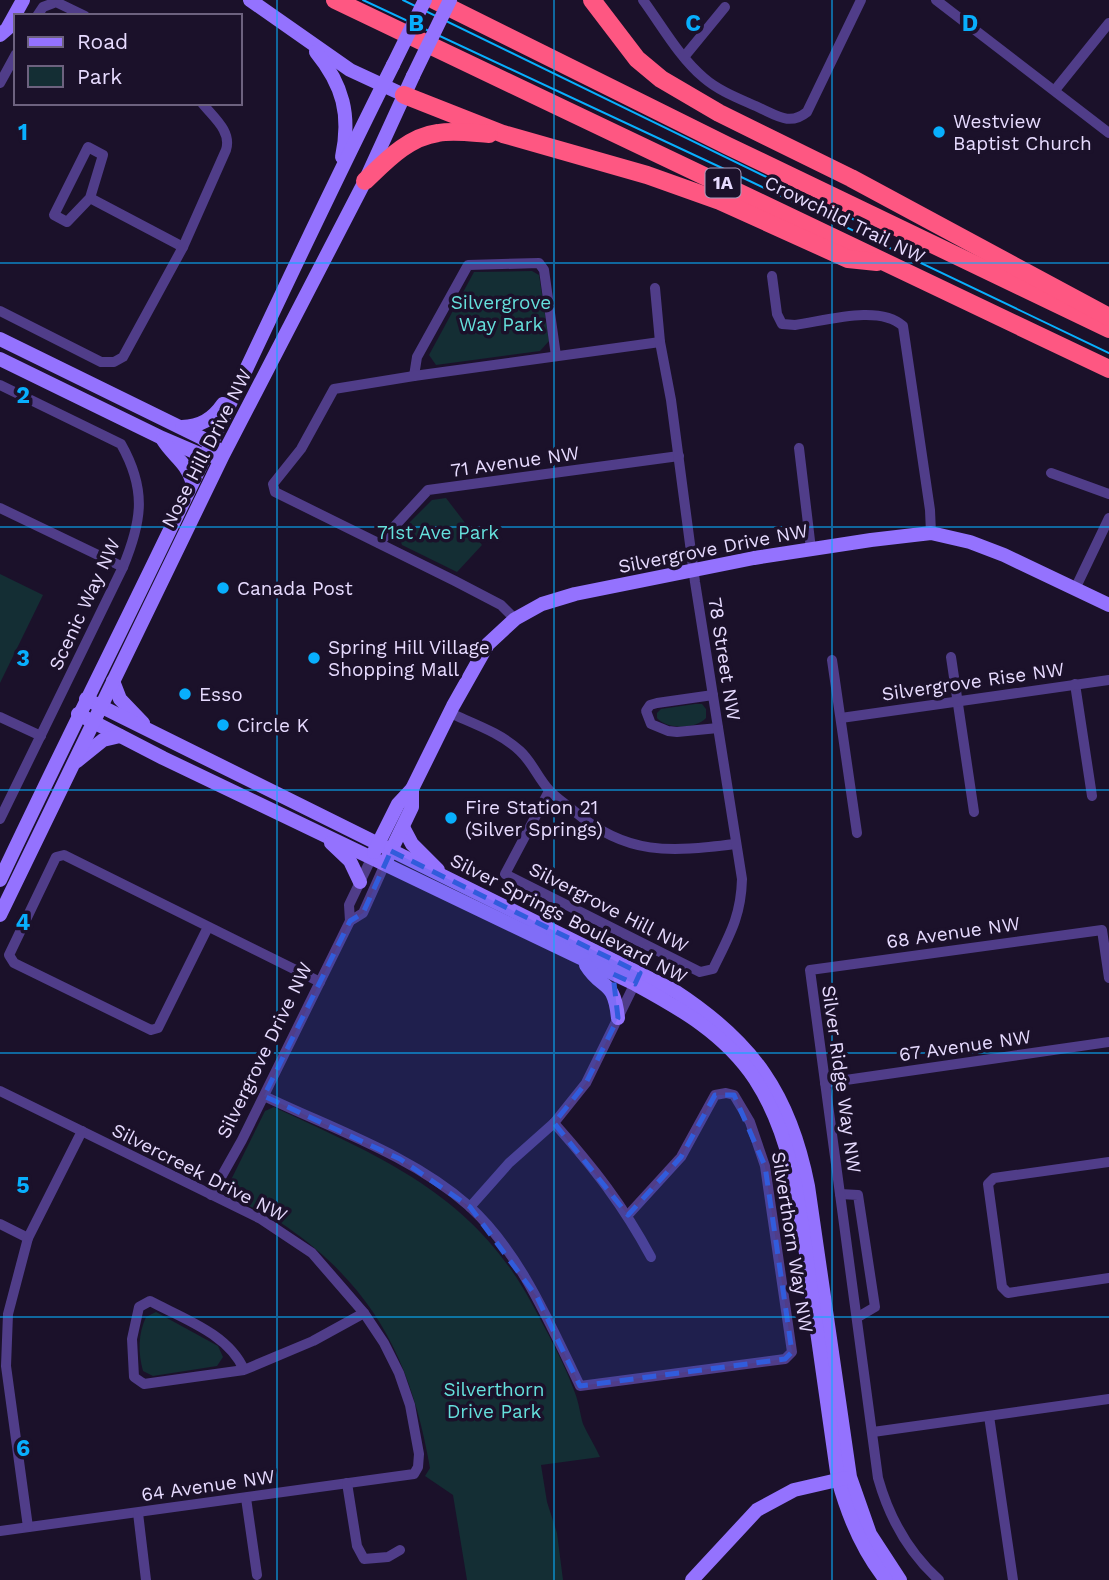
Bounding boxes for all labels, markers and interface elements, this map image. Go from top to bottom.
text: B [408,10,424,37]
text: C [685,10,701,37]
text: D [962,10,978,37]
legend [14,14,242,105]
text: Road [77,29,128,54]
text: Park [77,64,122,89]
place label: Westview Baptist Church [953,110,1092,155]
text: 1 [18,119,28,146]
marker: Westview Baptist Church [931,124,947,140]
road number: 1A [706,168,740,198]
street label: Crowchild Trail NW [761,171,929,268]
park label: Silvergrove Way Park [451,291,551,336]
street label: Nose Hill Drive NW [156,365,256,531]
text: 2 [16,382,30,409]
street label: 71 Avenue NW [449,441,581,482]
street label: Silvergrove Drive NW [616,519,810,578]
park label: 71st Ave Park [377,521,499,544]
street label: Scenic Way NW [44,535,125,674]
place label: Canada Post [237,577,353,600]
marker: Canada Post [215,580,231,596]
street label: 78 Street NW [703,596,746,722]
place label: Spring Hill Village Shopping Mall [328,636,490,681]
text: 3 [16,645,30,672]
marker: Spring Hill Village Shopping Mall [306,650,322,666]
street label: Silvergrove Rise NW [880,657,1066,706]
place label: Esso [199,683,243,706]
marker: Esso [177,686,193,702]
place label: Circle K [237,714,309,737]
marker: Circle K [215,717,231,733]
place label: Fire Station 21 (Silver Springs) [465,796,603,841]
marker: Fire Station 21 (Silver Springs) [443,810,459,826]
street label: Silver Springs Boulevard NW [446,849,691,988]
street label: Silvergrove Hill NW [525,857,692,958]
text: 4 [16,909,31,936]
street label: 68 Avenue NW [885,912,1021,953]
street label: Silvergrove Drive NW [212,958,317,1142]
street label: Silver Ridge Way NW [817,984,866,1175]
street label: 67 Avenue NW [898,1025,1033,1066]
street label: Silvercreek Drive NW [108,1118,291,1227]
street label: Silverthorn Way NW [767,1150,818,1334]
text: 5 [16,1172,30,1199]
park label: Silverthorn Drive Park [443,1378,545,1423]
text: 6 [16,1435,30,1462]
street label: 64 Avenue NW [140,1465,276,1506]

